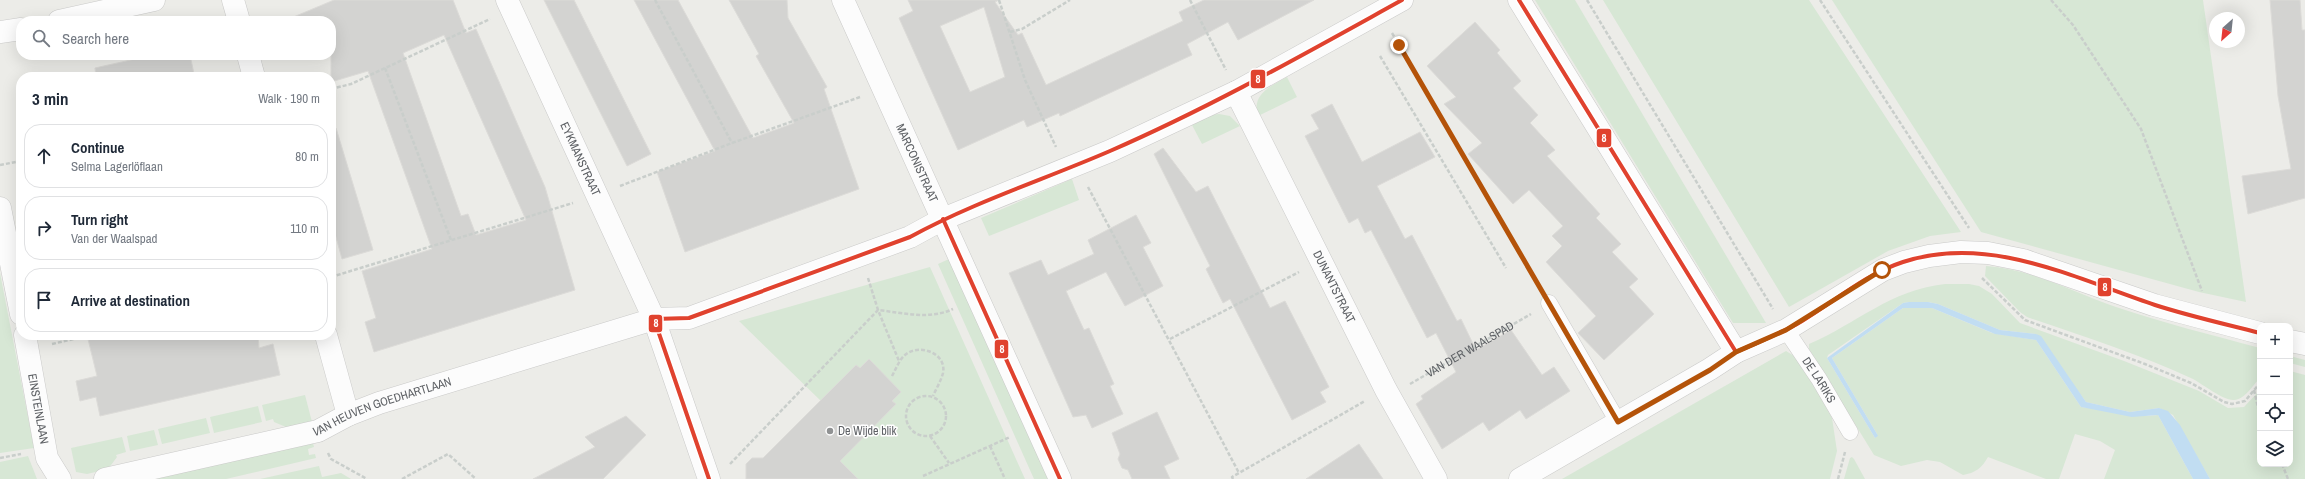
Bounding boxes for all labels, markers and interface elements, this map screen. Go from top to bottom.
north arrow [2209,12,2245,48]
search box [16,16,336,60]
icon: search [30,27,52,49]
text: Search here [62,28,129,49]
route end [1390,36,1408,54]
line badge: 8 [1250,69,1266,89]
text: 8 [1255,72,1261,86]
text: 3 min [32,87,68,110]
text: Walk · 190 m [258,90,320,107]
street label: EYKMANSTRAAT [556,119,604,199]
street label: MARCONISTRAAT [892,121,942,205]
line badge: 8 [1596,128,1612,148]
text: 8 [1601,131,1607,145]
text: Continue [71,137,124,158]
icon: ahead [33,145,55,167]
text: 80 m [295,148,319,165]
text: Selma Lagerlöflaan [71,158,163,175]
text: Turn right [71,209,128,230]
icon: right [33,217,55,239]
text: 110 m [290,220,319,237]
text: Van der Waalspad [71,230,158,247]
street label: DUNANTSTRAAT [1309,248,1359,326]
route start [1873,261,1891,279]
line badge: 8 [2097,277,2112,297]
text: 8 [2102,280,2108,294]
icon: arrive [33,289,55,311]
text: Arrive at destination [71,290,190,311]
line badge: 8 [648,314,663,333]
text: 8 [653,316,659,330]
street label: VAN DER WAALSPAD [1423,318,1517,381]
map controls [2257,323,2293,467]
button: + [2257,323,2293,359]
line badge: 8 [994,339,1009,359]
text: 8 [999,342,1005,356]
street label: DE LARIKS [1798,354,1840,406]
button: − [2257,359,2293,395]
street label: EINSTEINLAAN [24,372,52,445]
street label: VAN HEUVEN GOEDHARTLAAN [311,373,453,440]
button: locate [2257,395,2293,431]
place label: De Wijde blik [838,423,897,439]
marker: De Wijde blik [825,426,835,436]
button: layers [2257,431,2293,467]

